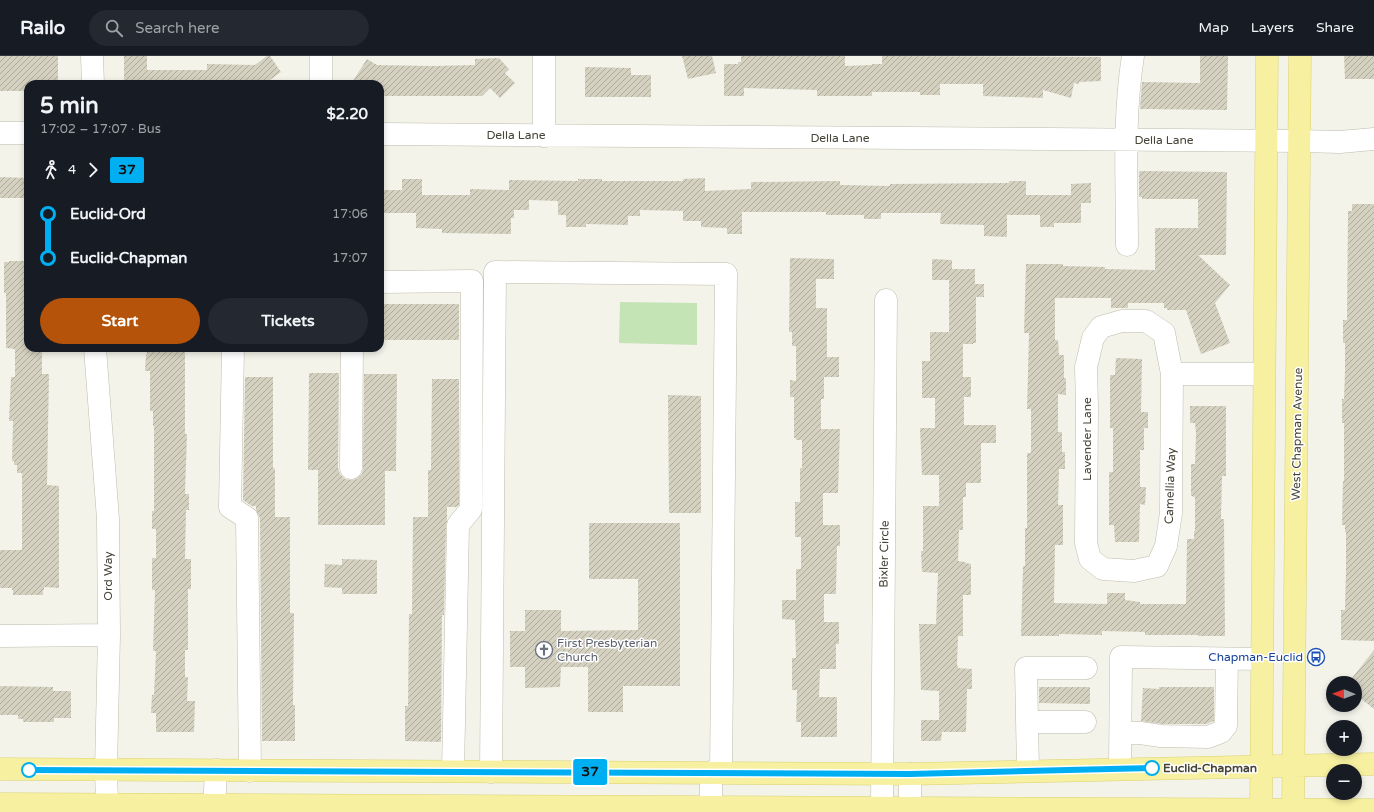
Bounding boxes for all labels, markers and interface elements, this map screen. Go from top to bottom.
search box [89,10,369,46]
text: Railo [20,17,65,39]
icon: search [103,17,125,39]
text: Search here [135,19,220,37]
text: Map [1199,19,1229,36]
text: Layers [1251,19,1294,36]
text: Share [1316,19,1354,36]
text: 5 min [40,93,99,119]
text: $2.20 [327,105,368,123]
text: 17:02 – 17:07 · Bus [40,121,161,137]
street label: Della Lane [486,128,546,142]
street label: Della Lane [810,131,870,145]
street label: Della Lane [1134,133,1194,147]
icon: walk [40,159,62,181]
icon: forward [82,159,104,181]
text: 37 [118,161,136,178]
text: 4 [68,162,76,178]
text: Euclid-Ord [70,205,146,223]
text: 17:06 [332,206,368,222]
text: Euclid-Chapman [70,249,187,267]
text: 17:07 [332,250,368,266]
button: Start [40,298,200,344]
button: Tickets [208,298,368,344]
street label: West Chapman Avenue [1289,367,1305,501]
street label: Lavender Lane [1080,397,1094,481]
street label: Camellia Way [1162,447,1178,524]
street label: Bixler Circle [876,520,892,588]
street label: Ord Way [101,551,115,601]
place label: First Presbyterian Church [557,636,657,664]
church icon: First Presbyterian Church [534,640,554,660]
bus stop icon: Chapman-Euclid [1306,647,1326,667]
place label: Chapman-Euclid [1208,650,1303,664]
north arrow [1326,676,1362,712]
map controls [1326,676,1362,800]
button: + [1326,720,1362,756]
line badge: 37 [572,759,608,785]
marker: Euclid-Chapman [1144,760,1160,776]
place label: Euclid-Chapman [1163,761,1257,776]
unlabelled marker [21,762,37,778]
text: 37 [581,763,599,780]
button: − [1326,764,1362,800]

